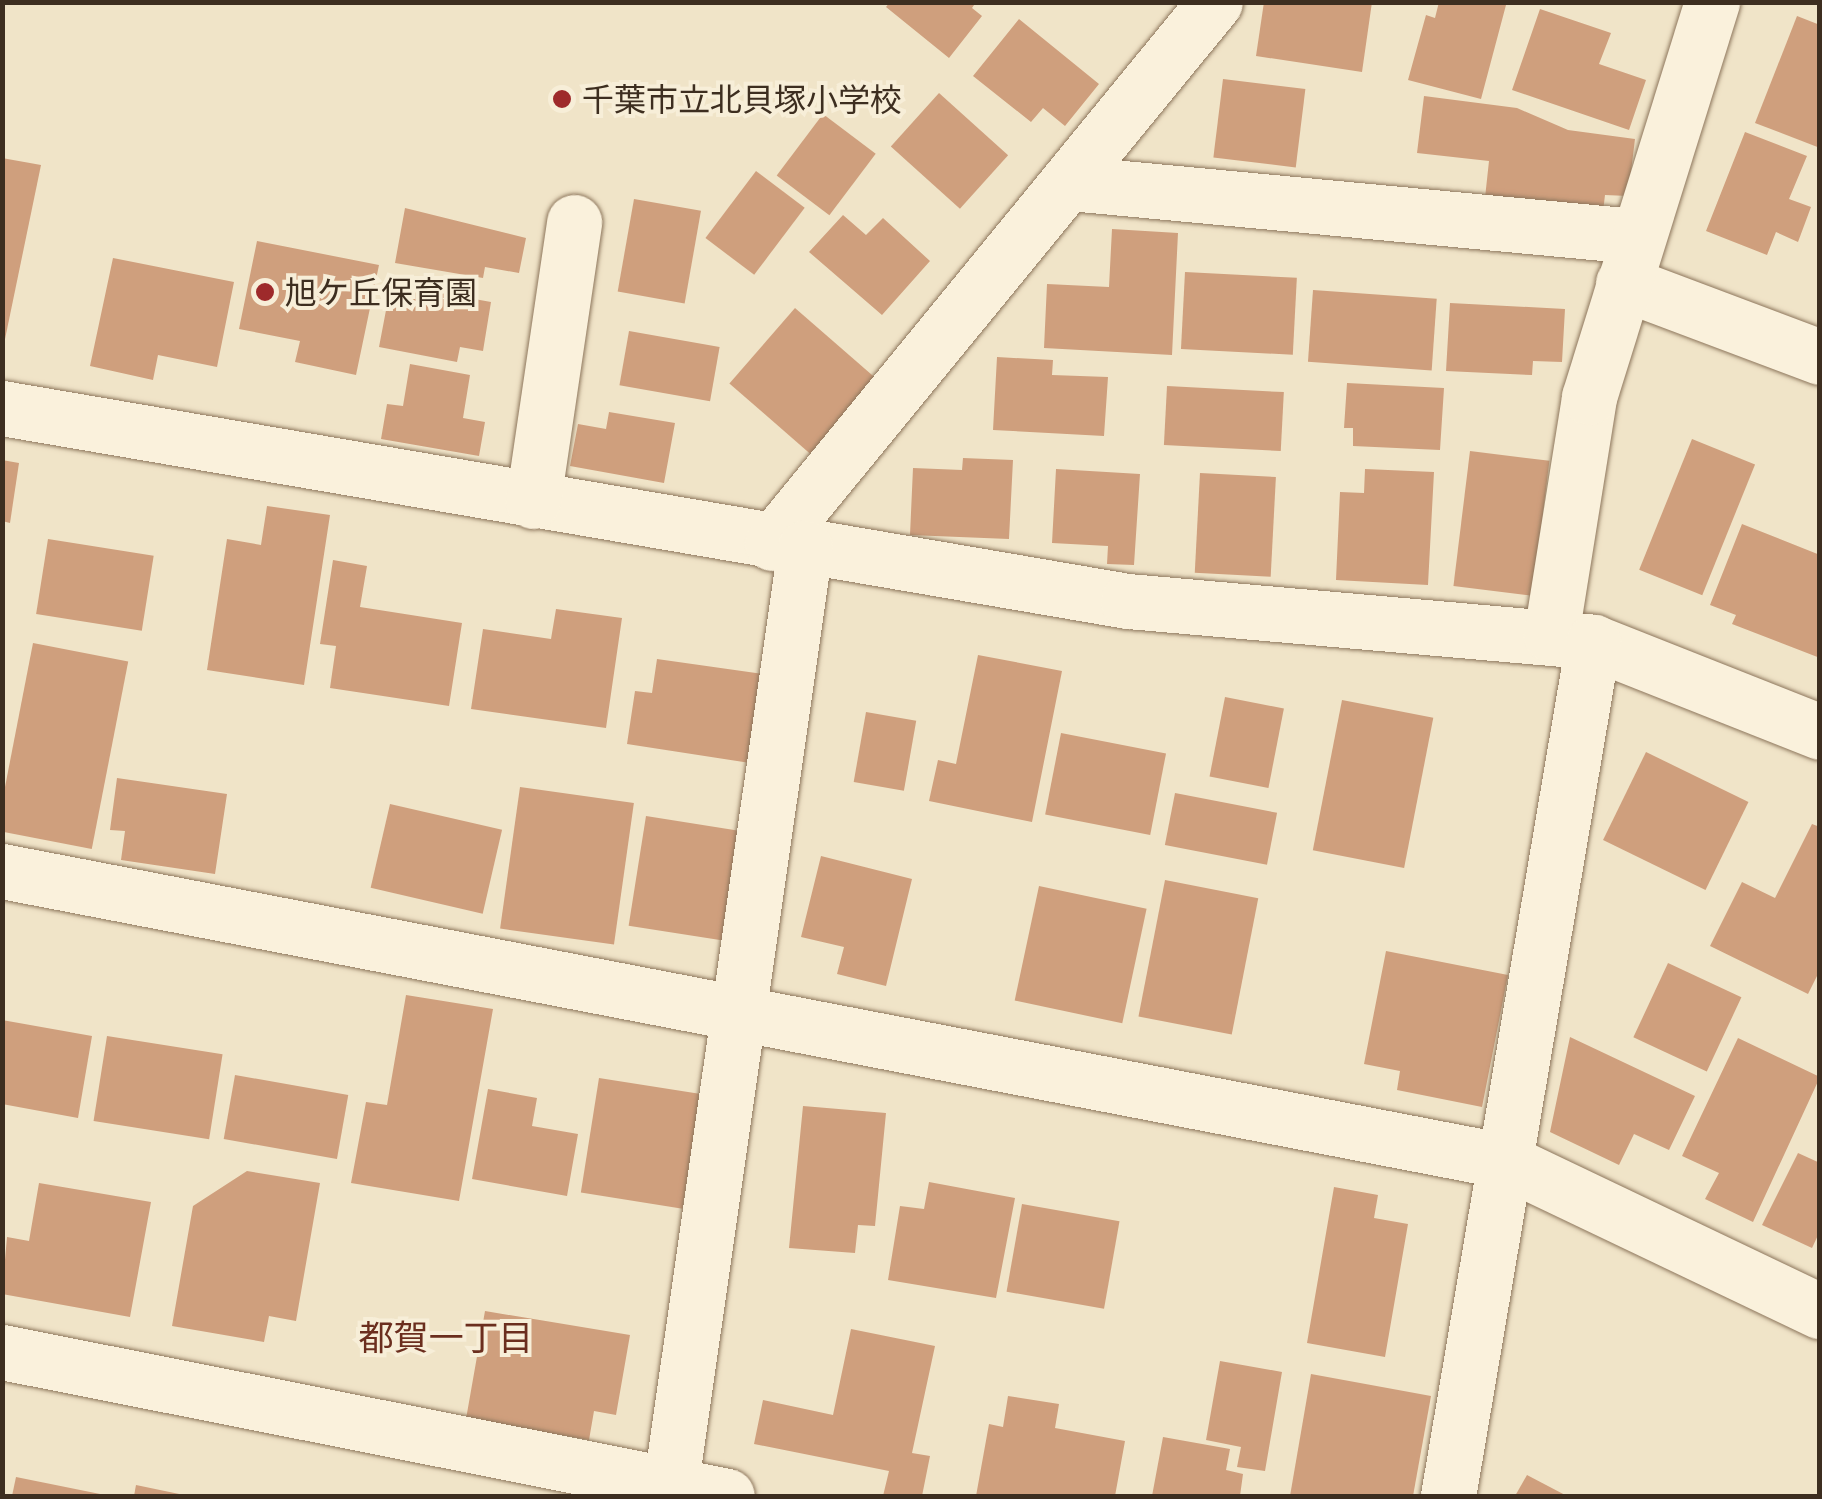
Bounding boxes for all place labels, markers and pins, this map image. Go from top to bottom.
place label: 千葉市立北貝塚小学校 [582,80,902,118]
marker: 千葉市立北貝塚小学校 [551,88,573,110]
place label: 旭ケ丘保育園 [285,273,477,311]
marker: 旭ケ丘保育園 [254,281,276,303]

